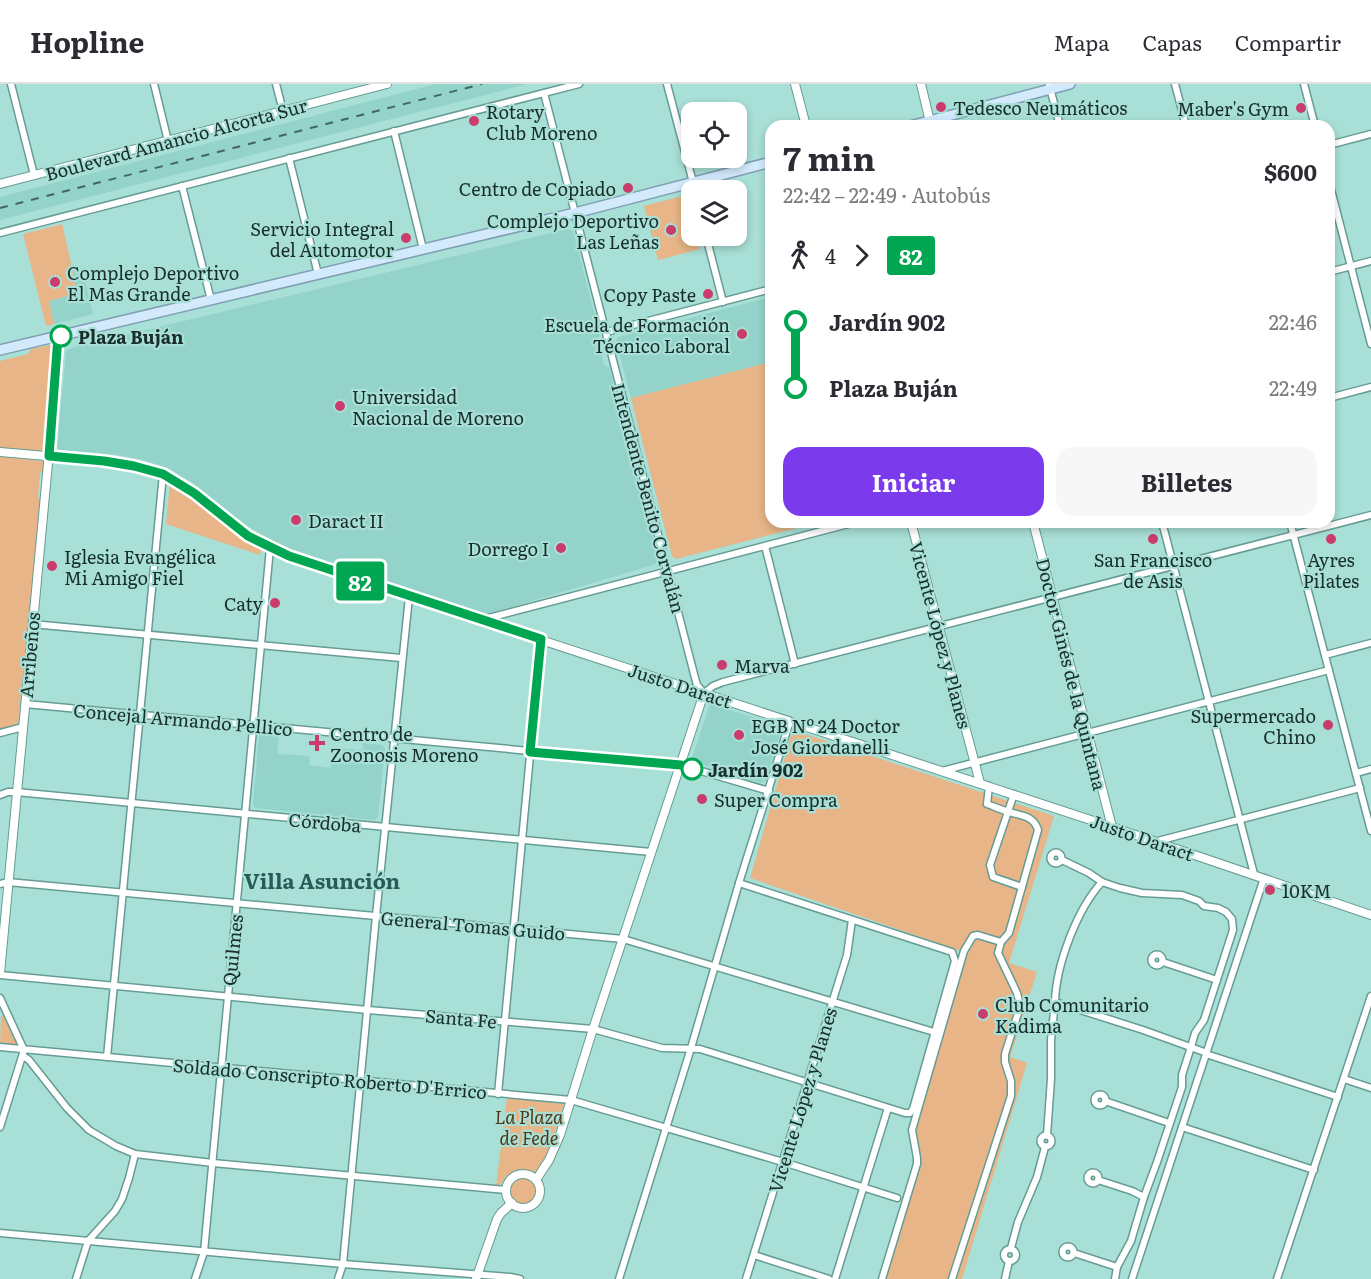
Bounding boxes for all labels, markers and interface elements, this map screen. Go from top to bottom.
text: Hopline [30,20,144,62]
text: Mapa [1053,26,1110,57]
text: Capas [1143,26,1202,57]
text: Compartir [1235,26,1341,57]
street label: Boulevard Amancio Alcorta Sur [42,91,310,187]
place label: Tedesco Neumáticos [953,94,1127,121]
place label: Maber's Gym [1177,95,1289,122]
place label: Rotary Club Moreno [486,98,598,146]
marker: Tedesco Neumáticos [934,100,948,114]
marker: Maber's Gym [1294,101,1308,115]
map controls [681,102,747,246]
button: locate [681,102,747,168]
marker: Rotary Club Moreno [467,114,481,128]
text: 7 min [783,132,875,181]
text: $600 [1264,155,1317,188]
place label: Centro de Copiado [459,175,616,202]
text: 22:42 – 22:49 · Autobús [783,179,990,209]
button: layers [681,180,747,246]
marker: Centro de Copiado [621,181,635,195]
place label: Complejo Deportivo Las Leñas [487,207,659,255]
place label: Servicio Integral del Automotor [250,215,394,263]
marker: Complejo Deportivo Las Leñas [664,223,678,237]
marker: Servicio Integral del Automotor [399,231,413,245]
icon: walk [783,239,816,272]
icon: forward [845,239,878,272]
text: 4 [825,240,836,270]
text: 82 [899,240,923,271]
place label: Complejo Deportivo El Mas Grande [67,259,239,307]
marker: Complejo Deportivo El Mas Grande [48,275,62,289]
place label: Copy Paste [603,281,696,308]
marker: Copy Paste [701,287,715,301]
text: Jardín 902 [829,305,945,338]
text: 22:46 [1269,306,1317,336]
place label: Escuela de Formación Técnico Laboral [544,311,730,359]
place label: Plaza Buján [78,323,184,350]
marker: Plaza Buján [50,325,72,347]
marker: Escuela de Formación Técnico Laboral [735,327,749,341]
text: Plaza Buján [829,371,958,404]
text: 22:49 [1269,372,1317,402]
street label: Intendente Benito Corvalán [605,380,693,616]
place label: Universidad Nacional de Moreno [352,383,524,431]
marker: Universidad Nacional de Moreno [333,399,347,413]
button: Iniciar [783,447,1044,516]
button: Billetes [1056,447,1317,516]
place label: Daract II [308,507,384,534]
marker: Daract II [289,513,303,527]
marker: San Francisco de Asis [1146,532,1160,546]
marker: Ayres Pilates [1324,532,1338,546]
place label: Dorrego I [467,535,549,562]
street label: Vicente López y Planes [903,539,979,731]
marker: Dorrego I [554,541,568,555]
place label: Iglesia Evangélica Mi Amigo Fiel [64,543,216,591]
place label: San Francisco de Asis [1094,546,1212,594]
place label: Ayres Pilates [1303,546,1359,594]
street label: Doctor Ginés de la Quintana [1030,555,1114,793]
marker: Iglesia Evangélica Mi Amigo Fiel [45,559,59,573]
line badge: 82 [333,562,387,600]
text: 82 [348,566,372,597]
place label: Caty [224,590,264,617]
marker: Caty [268,596,282,610]
street label: Arribeños [12,611,46,699]
place label: Marva [734,652,790,679]
street label: Justo Daract [625,655,736,715]
marker: Marva [715,658,729,672]
street label: Concejal Armando Pellico [72,696,294,742]
place label: Supermercado Chino [1190,702,1316,750]
place label: EGB Nº 24 Doctor José Giordanelli [751,712,900,760]
marker: Supermercado Chino [1321,718,1335,732]
place label: Centro de Zoonosis Moreno [330,720,479,768]
marker: EGB Nº 24 Doctor José Giordanelli [732,728,746,742]
marker: Centro de Zoonosis Moreno [308,734,326,752]
place label: Jardín 902 [708,756,803,783]
marker: Jardín 902 [681,758,703,780]
place label: Super Compra [714,786,838,813]
marker: Super Compra [695,792,709,806]
street label: Córdoba [288,805,363,839]
street label: Justo Daract [1087,807,1198,868]
district label: Villa Asunción [244,864,401,895]
place label: 10KM [1282,877,1331,904]
marker: 10KM [1263,883,1277,897]
street label: General Tomas Guido [380,903,566,947]
street label: Quilmes [215,913,249,987]
place label: Club Comunitario Kadima [995,991,1149,1039]
street label: Santa Fe [424,1001,498,1035]
street label: Vicente López y Planes [761,1004,843,1196]
marker: Club Comunitario Kadima [976,1007,990,1021]
street label: Soldado Conscripto Roberto D'Errico [172,1051,488,1105]
park label: La Plaza de Fede [495,1103,564,1151]

